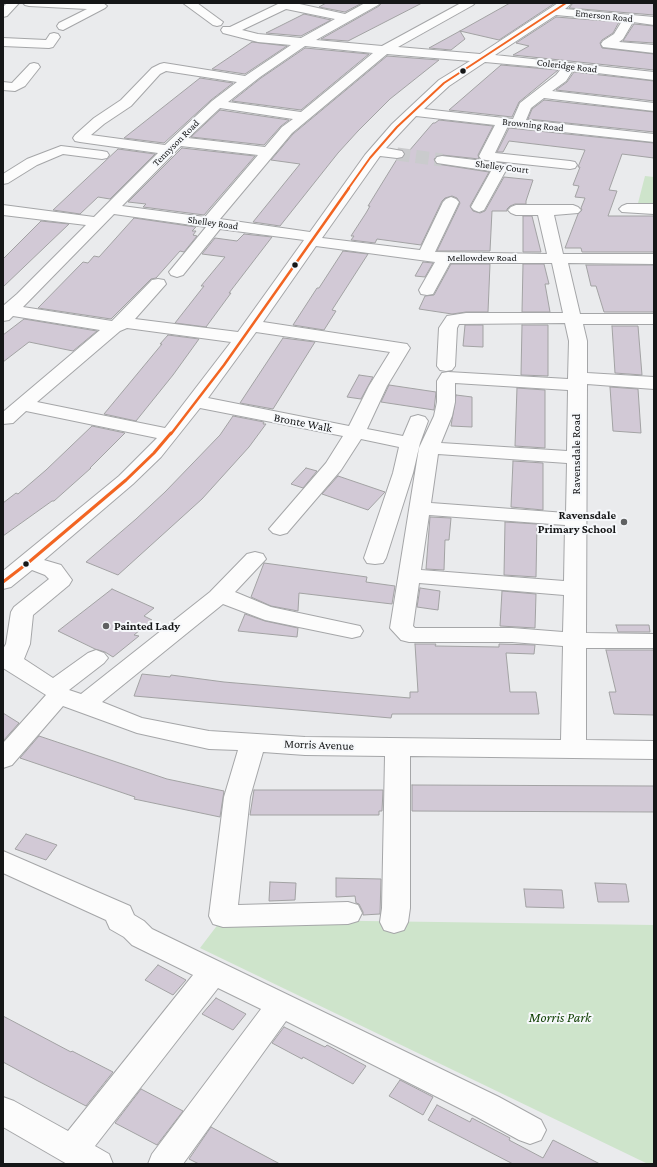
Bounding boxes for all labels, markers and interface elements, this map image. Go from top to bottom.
street label: Emerson Road [575,7,633,25]
street label: Coleridge Road [536,56,598,76]
unlabelled marker [458,66,468,76]
street label: Browning Road [502,116,564,134]
street label: Tennyson Road [150,117,202,169]
street label: Shelley Court [475,158,529,176]
street label: Shelley Road [187,214,239,232]
street label: Mellowdew Road [447,252,517,264]
unlabelled marker [290,260,300,270]
street label: Bronte Walk [273,410,333,436]
street label: Ravensdale Road [569,414,583,494]
place label: Ravensdale Primary School [538,508,616,536]
marker: Ravensdale Primary School [619,517,629,527]
unlabelled marker [21,559,31,569]
place label: Painted Lady [114,619,180,633]
marker: Painted Lady [101,621,111,631]
street label: Morris Avenue [284,737,354,753]
park label: Morris Park [529,1010,591,1026]

